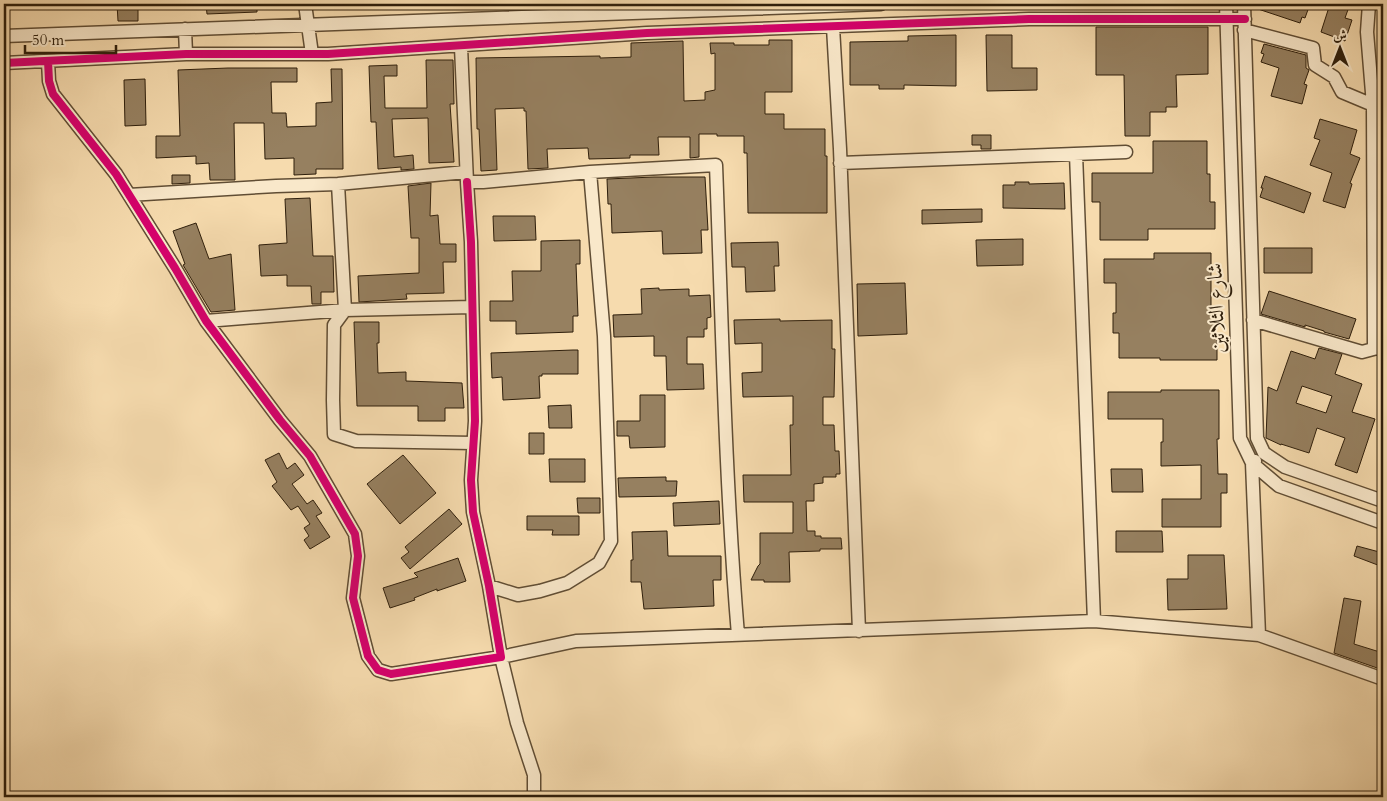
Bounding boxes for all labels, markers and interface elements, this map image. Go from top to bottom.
scale bar [25,22,116,54]
north arrow [1314,22,1364,72]
text: ش [1333,26,1347,45]
text: 50 m [32,30,64,50]
street label: شارع الثلاثين [1200,262,1236,353]

